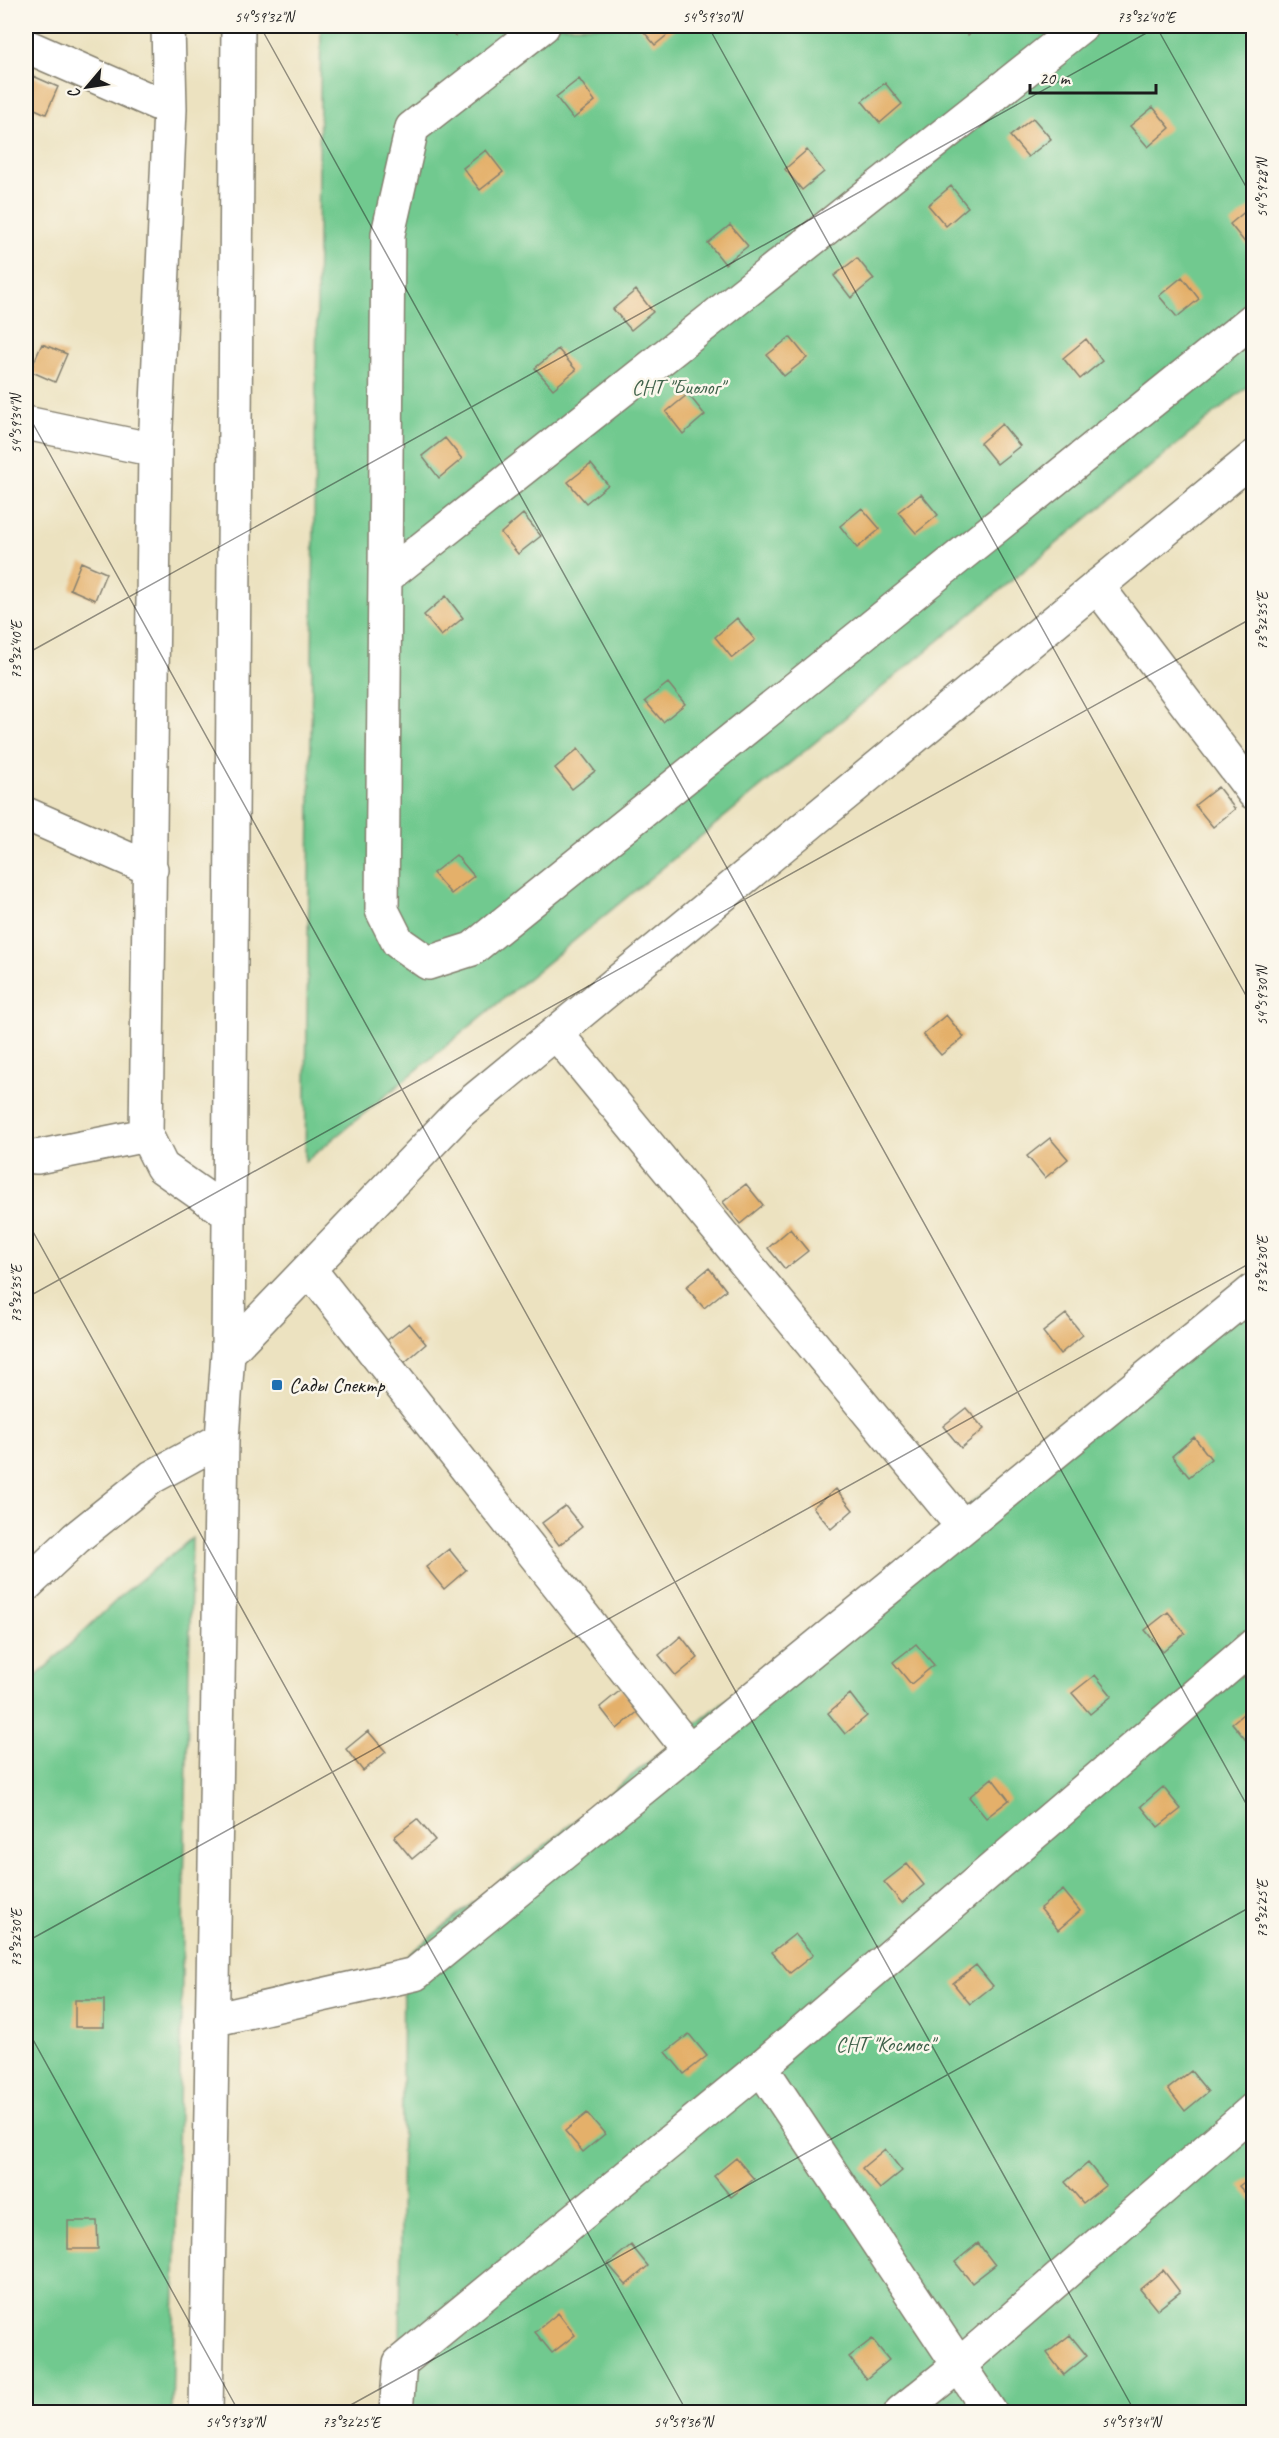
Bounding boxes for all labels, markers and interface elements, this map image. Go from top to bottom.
text: 54°59'32"N [234,8,297,27]
text: 54°59'30"N [682,8,745,27]
text: 73°32'40"E [1117,8,1177,27]
north arrow [57,57,117,117]
scale bar [1030,57,1156,95]
text: 20 m [1039,67,1072,89]
text: С [63,84,85,102]
text: 54°59'28"N [1253,155,1272,218]
park label: СНТ "Биолог" [632,374,728,400]
text: 54°59'34"N [7,391,26,454]
text: 73°32'35"E [1253,590,1272,650]
text: 73°32'40"E [7,619,26,679]
text: 54°59'30"N [1253,963,1272,1026]
text: 73°32'30"E [1253,1234,1272,1294]
text: 73°32'35"E [7,1263,26,1323]
place label: Сады Спектр [289,1372,385,1398]
marker: Сады Спектр [270,1378,284,1392]
text: 73°32'25"E [1253,1878,1272,1938]
text: 73°32'30"E [7,1907,26,1967]
park label: СНТ "Космос" [836,2031,938,2057]
text: 54°59'38"N [205,2413,268,2432]
text: 73°32'25"E [322,2413,382,2432]
text: 54°59'36"N [653,2413,716,2432]
text: 54°59'34"N [1101,2413,1164,2432]

